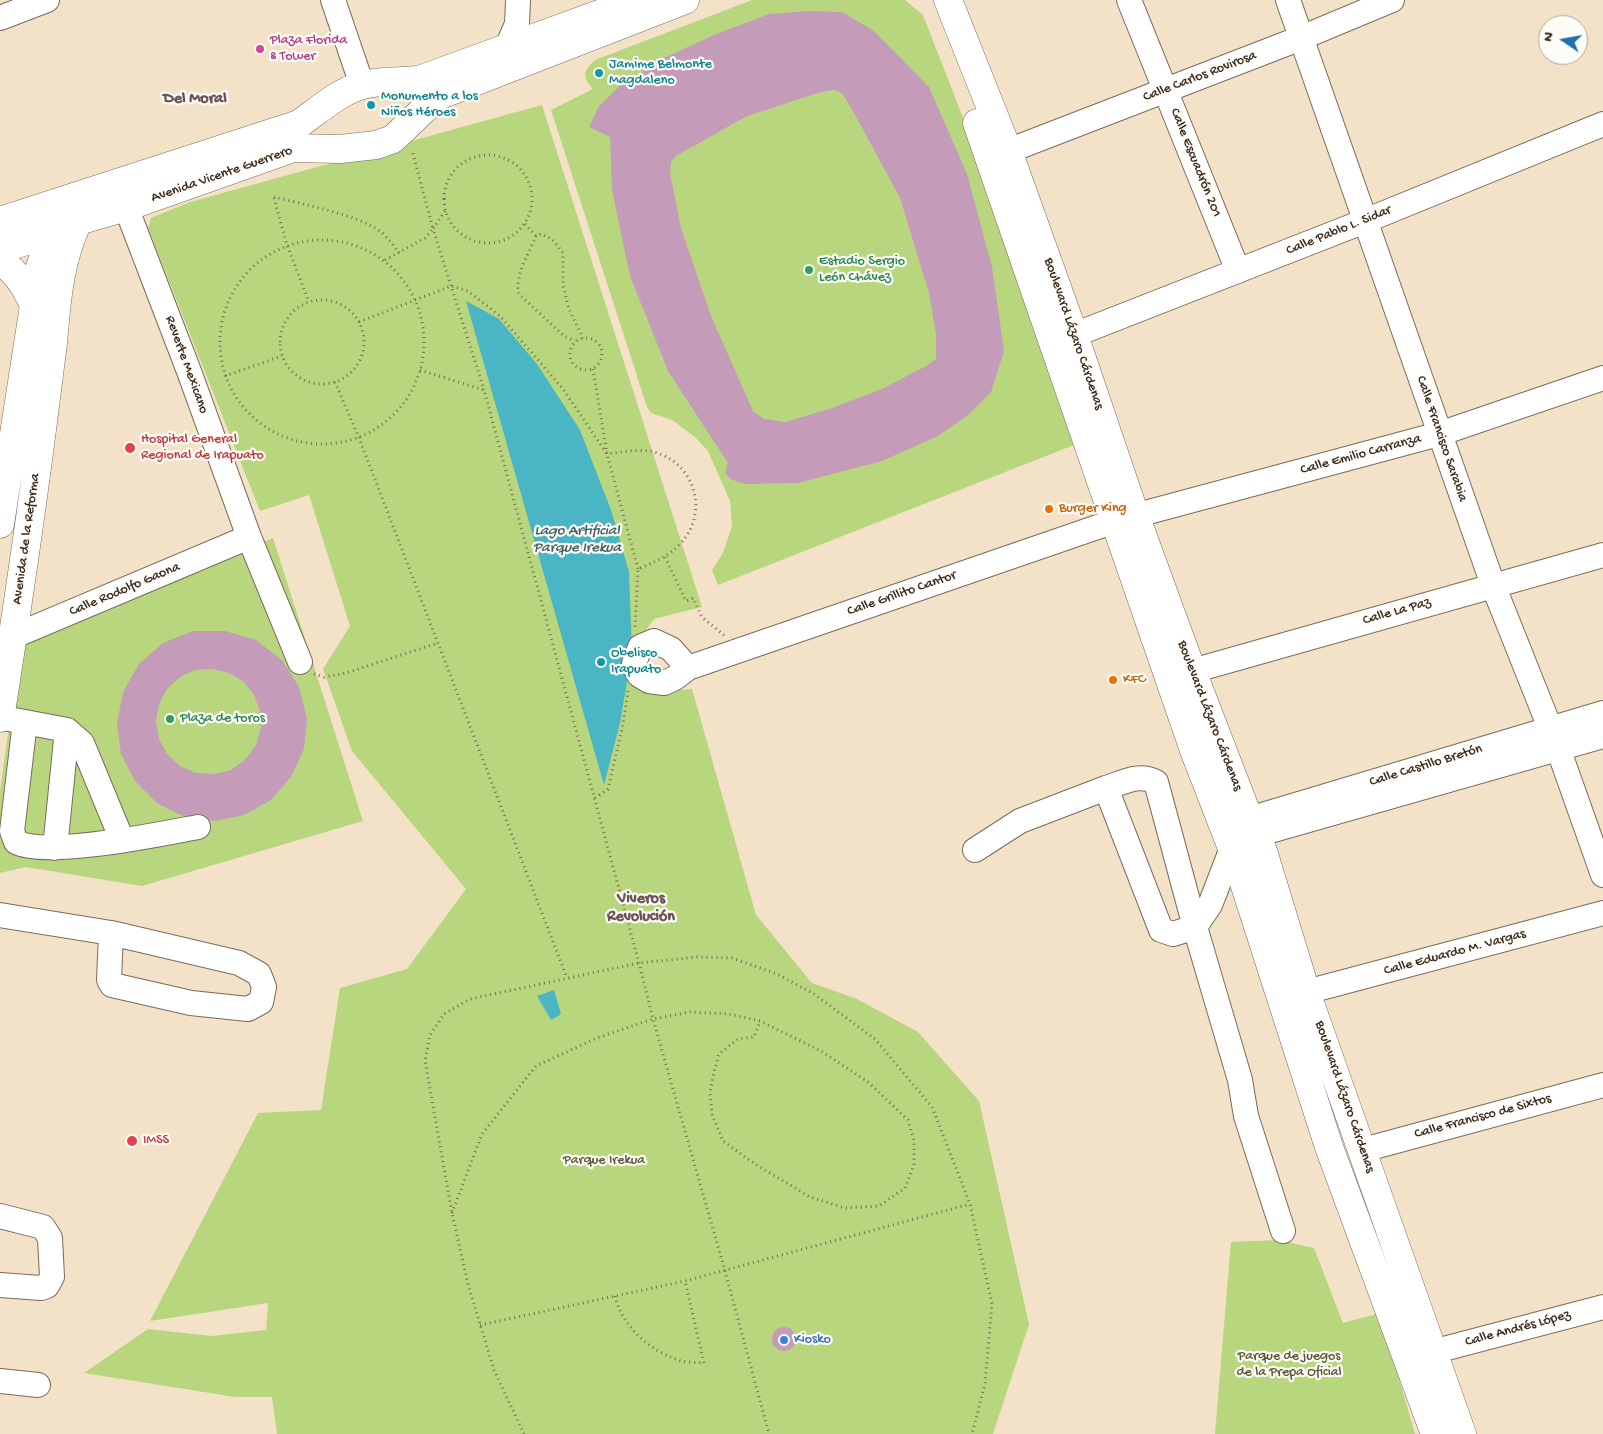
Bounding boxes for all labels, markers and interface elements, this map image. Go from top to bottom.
north arrow [1538,15,1588,65]
text: N [1540,31,1558,43]
place label: Plaza Florida & Tower [270,33,347,65]
marker: Plaza Florida & Tower [254,43,266,55]
street label: Calle Carlos Rovirosa [1141,48,1259,106]
place label: Jamime Belmonte Magdaleno [609,57,712,90]
marker: Jamime Belmonte Magdaleno [593,67,605,79]
place label: Monumento a los Niños Héroes [381,89,478,121]
district label: Del Moral [163,90,227,110]
marker: Monumento a los Niños Héroes [365,99,377,111]
street label: Calle Escuadrón 201 [1166,106,1224,220]
street label: Avenida Vicente Guerrero [149,143,295,207]
street label: Calle Pablo L. Sidar [1284,202,1394,260]
place label: Estadio Sergio León Chávez [819,254,905,286]
street label: Boulevard Lázaro Cárdenas [1039,256,1107,412]
marker: Estadio Sergio León Chávez [803,264,815,276]
street label: Reverte Mexicano [161,314,211,416]
street label: Calle Francisco Sarabia [1412,374,1470,504]
street label: Calle Emilio Carranza [1299,431,1423,479]
place label: Hospital General Regional de Irapuato [141,432,264,464]
marker: Hospital General Regional de Irapuato [123,441,137,455]
street label: Avenida de la Reforma [9,472,45,606]
place label: Burger King [1059,501,1127,517]
marker: Burger King [1043,503,1055,515]
water label: Lago Artificial Parque Irekua [533,523,621,558]
street label: Calle Rodolfo Gaona [67,559,183,621]
street label: Calle Grillito Cantor [845,567,959,621]
street label: Calle La Paz [1361,594,1433,630]
street label: Boulevard Lázaro Cárdenas [1173,639,1245,793]
place label: Obelisco Irapuato [611,646,661,679]
marker: Obelisco Irapuato [595,656,607,668]
place label: KFC [1123,672,1145,688]
marker: KFC [1107,674,1119,686]
place label: Plaza de toros [180,711,265,727]
marker: Plaza de toros [164,713,176,725]
street label: Calle Castillo Bretón [1368,741,1484,791]
district label: Viveros Revolución [607,890,675,928]
street label: Calle Eduardo M. Vargas [1382,926,1528,980]
street label: Boulevard Lázaro Cárdenas [1310,1019,1378,1175]
street label: Calle Francisco de Sixtos [1413,1091,1553,1143]
place label: IMSS [143,1133,169,1149]
marker: IMSS [125,1134,139,1148]
park label: Parque Irekua [563,1153,645,1169]
street label: Calle Andrés López [1463,1307,1573,1351]
place label: Kiosko [794,1332,831,1348]
marker: Kiosko [778,1334,790,1346]
park label: Parque de juegos de la Prepa Oficial [1236,1349,1342,1381]

